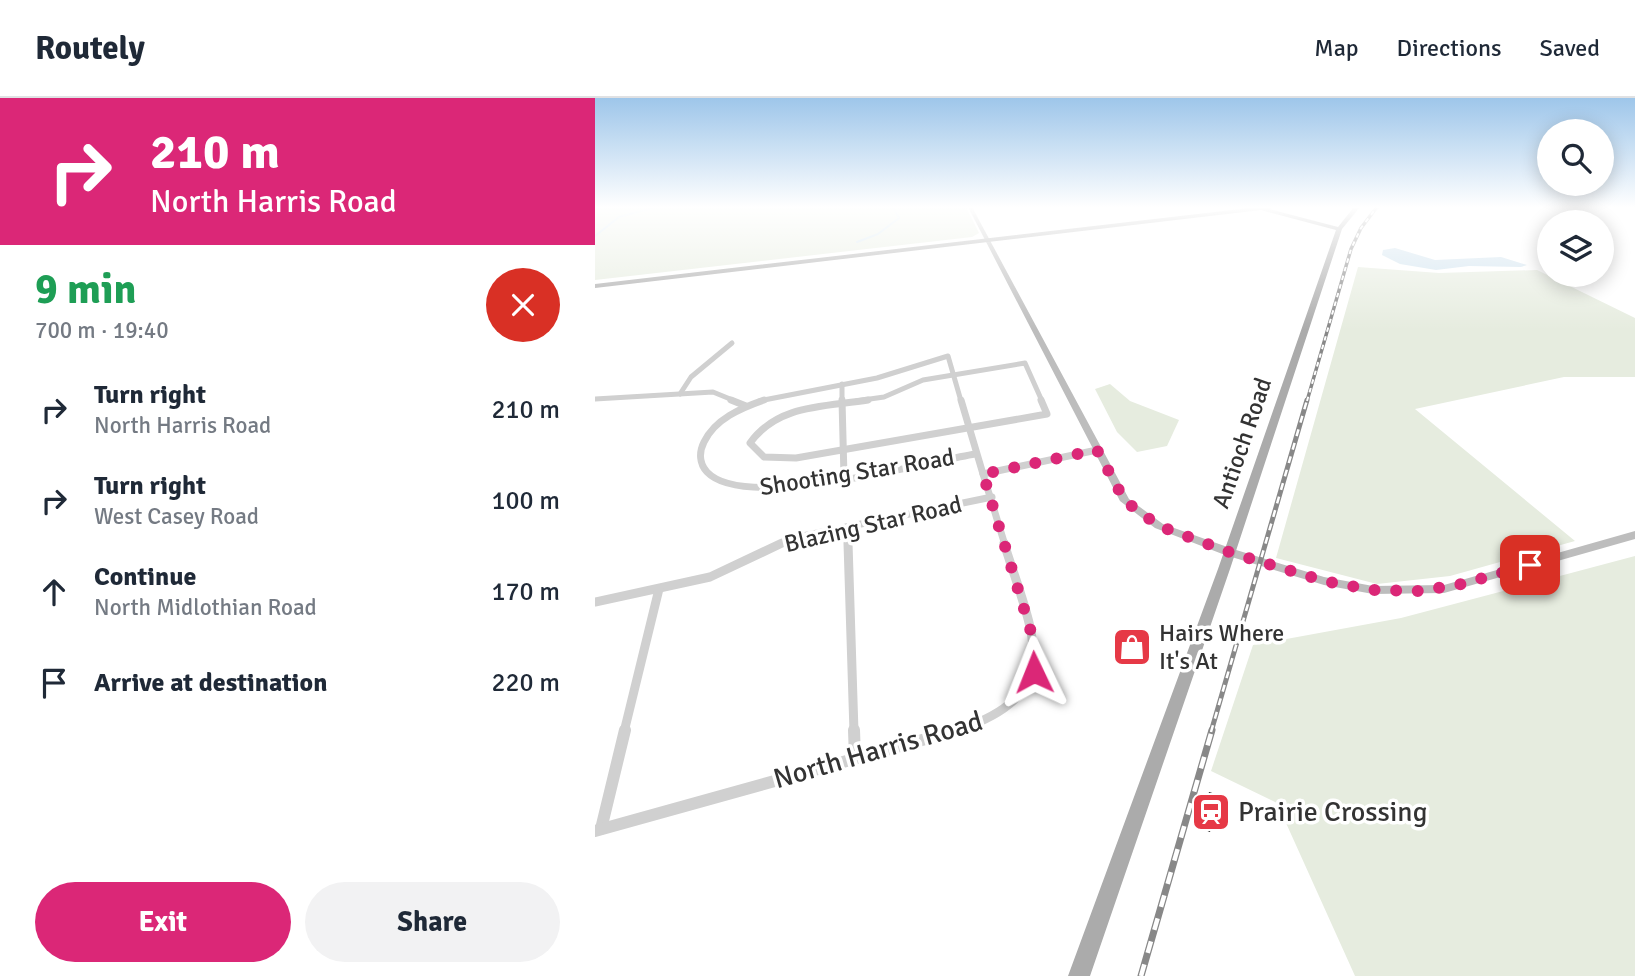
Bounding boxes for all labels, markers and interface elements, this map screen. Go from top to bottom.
text: Routely [35,28,145,69]
text: Map [1314,33,1359,63]
text: Directions [1397,33,1502,63]
text: Saved [1540,33,1600,63]
map controls [1537,119,1614,287]
button: search [1537,119,1614,196]
text: 210 m [150,122,280,182]
icon: right [35,126,126,217]
text: North Harris Road [150,182,397,221]
button: layers [1537,210,1614,287]
text: 9 min [35,264,136,315]
button: close [486,268,560,342]
text: 700 m · 19:40 [35,316,169,345]
street label: Antioch Road [1206,374,1278,512]
text: Turn right [94,379,206,411]
icon: right [35,391,73,429]
text: 210 m [491,394,560,426]
text: North Harris Road [94,411,271,440]
street label: Shooting Star Road [758,442,956,502]
text: Turn right [94,470,206,502]
icon: right [35,482,73,520]
text: 100 m [491,485,560,517]
street label: Blazing Star Road [781,489,965,559]
text: West Casey Road [94,502,259,531]
pin [1500,535,1560,595]
icon: arrive [1511,546,1549,584]
text: Continue [94,561,196,593]
icon: ahead [35,573,73,611]
text: 170 m [491,576,560,608]
text: North Midlothian Road [94,593,317,622]
place label: Hairs Where It's At [1159,618,1284,676]
shop icon: Hairs Where It's At [1111,626,1153,668]
position arrow [997,635,1071,709]
icon: arrive [35,664,73,702]
text: Arrive at destination [94,667,327,699]
text: 220 m [491,667,560,699]
street label: North Harris Road [770,704,986,796]
station icon: Prairie Crossing [1190,791,1232,833]
place label: Prairie Crossing [1238,795,1427,829]
button: Exit [35,882,291,962]
button: Share [305,882,560,962]

